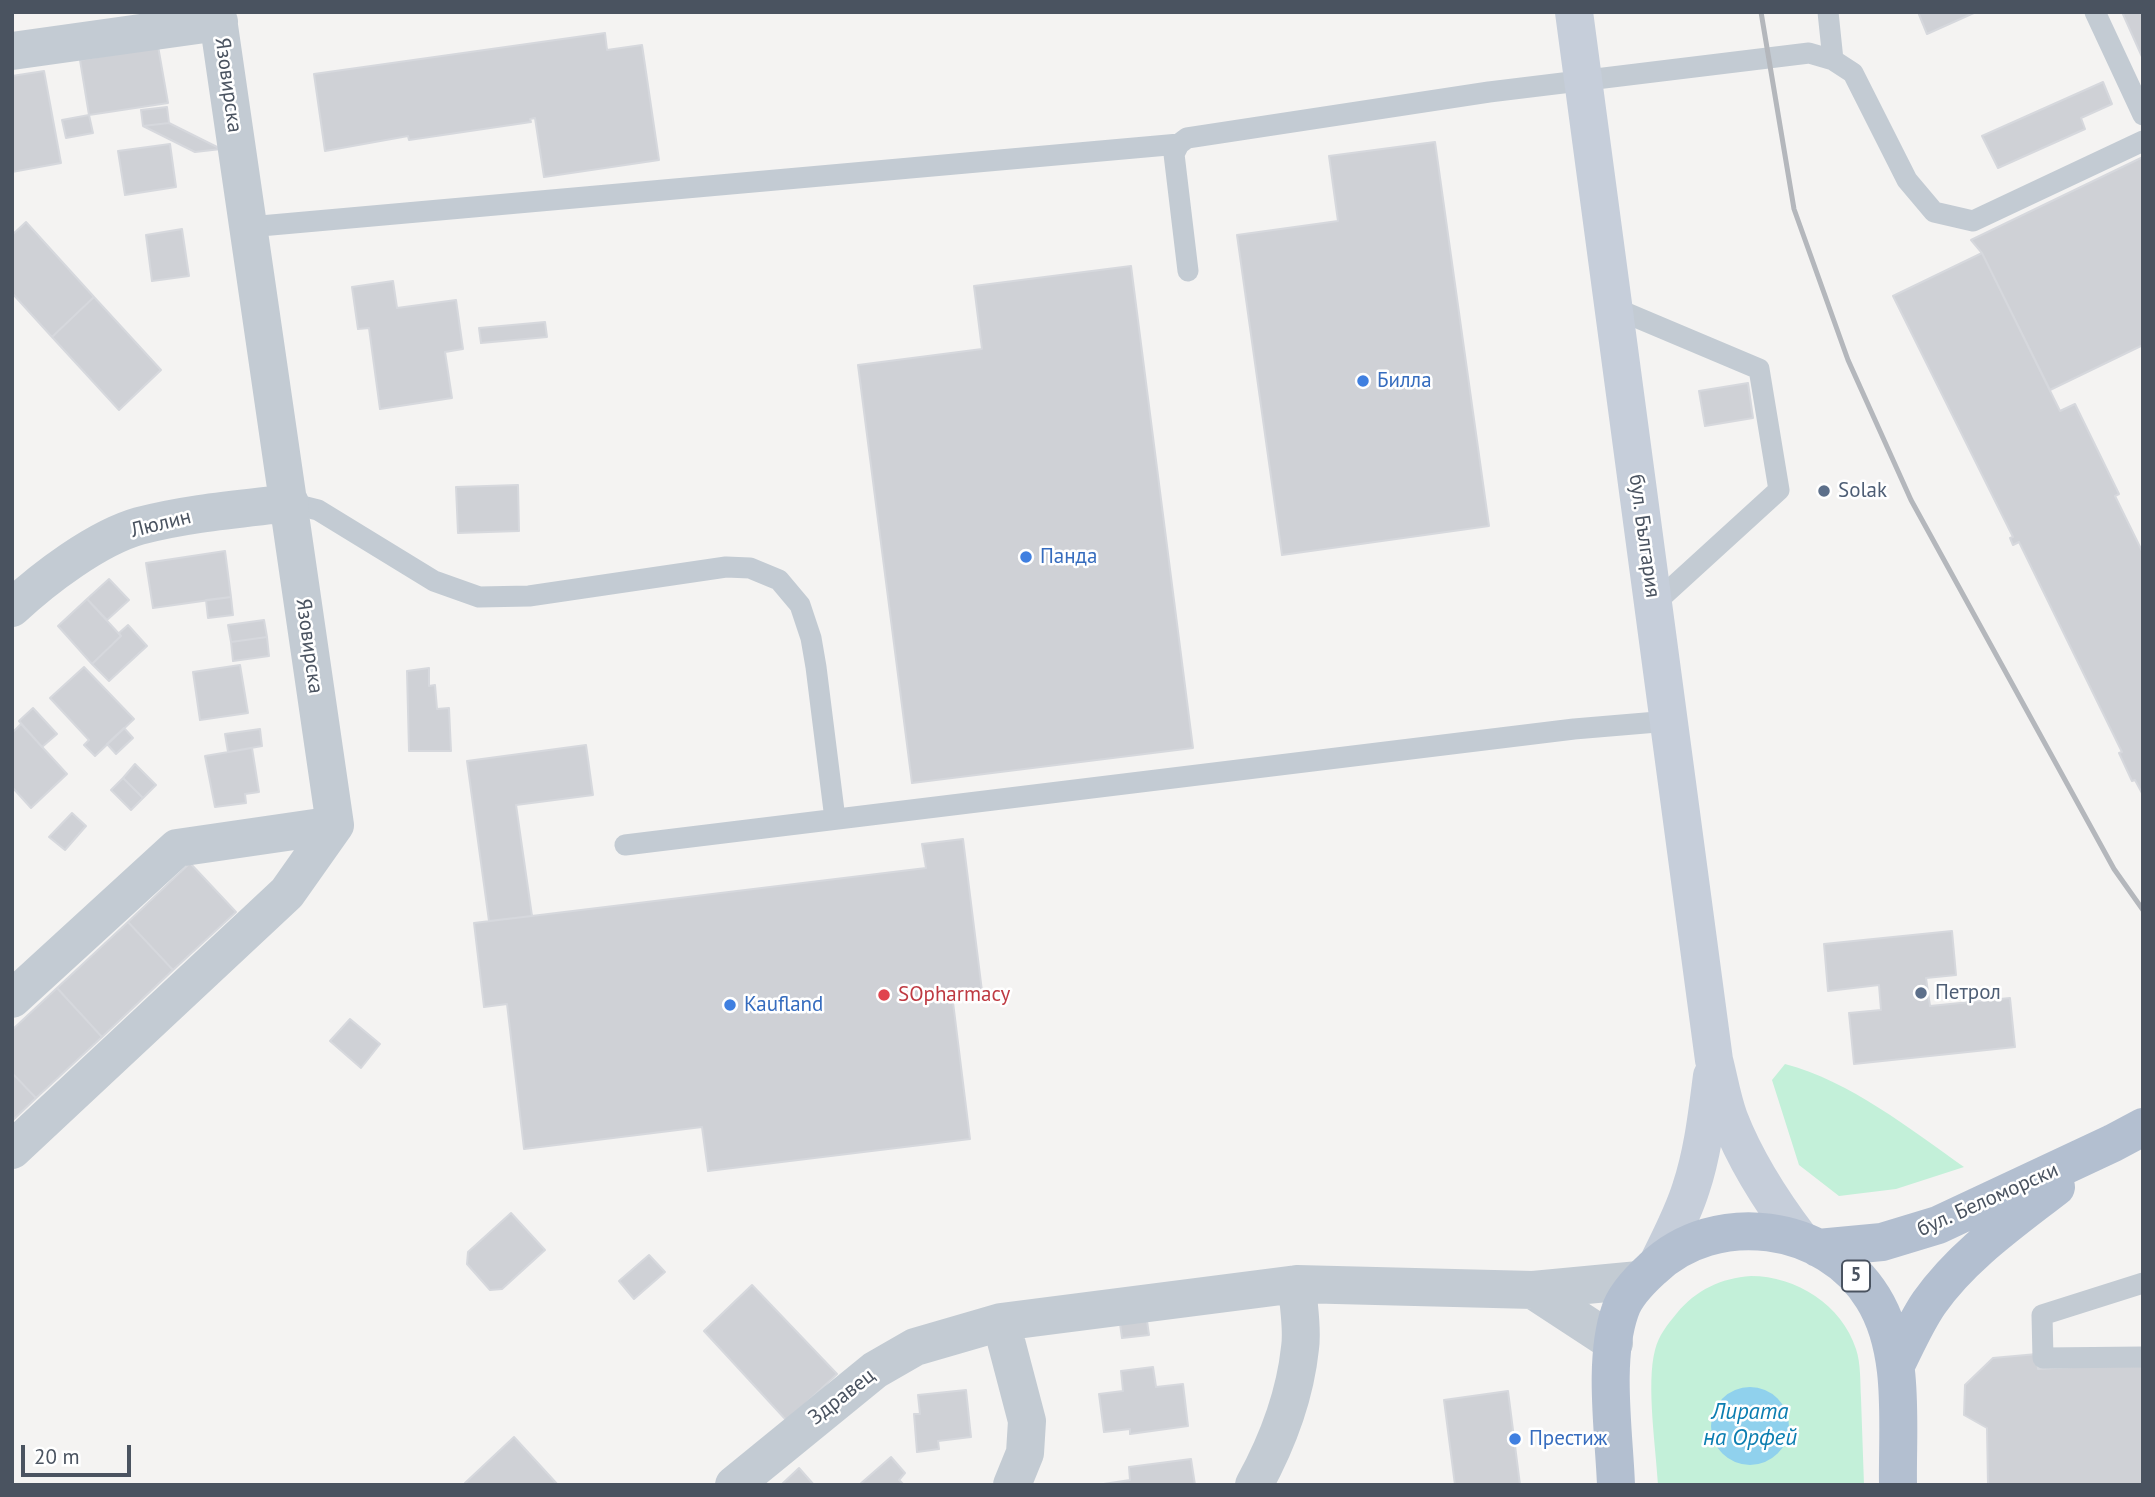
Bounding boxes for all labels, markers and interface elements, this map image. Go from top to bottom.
street label: Язовирска [209,36,247,134]
place label: Билла [1377,368,1432,394]
marker: Билла [1355,373,1371,389]
street label: бул. България [1623,473,1665,599]
place label: Solak [1838,478,1887,504]
marker: Solak [1816,483,1832,499]
street label: Люлин [128,504,194,544]
place label: Панда [1040,544,1097,570]
marker: Панда [1018,549,1034,565]
street label: Язовирска [290,597,328,695]
place label: Петрол [1935,980,2001,1006]
place label: SOpharmacy [898,982,1010,1008]
marker: Петрол [1913,985,1929,1001]
marker: SOpharmacy [876,987,892,1003]
place label: Kaufland [744,992,823,1018]
marker: Kaufland [722,997,738,1013]
street label: бул. Беломорски [1914,1158,2062,1242]
road number: 5 [1842,1260,1870,1292]
street label: Здравец [804,1363,880,1431]
water label: Лирата на Орфей [1703,1398,1797,1452]
place label: Престиж [1529,1426,1607,1452]
scale bar [24,1430,135,1474]
marker: Престиж [1507,1431,1523,1447]
text: 20 m [34,1443,80,1470]

